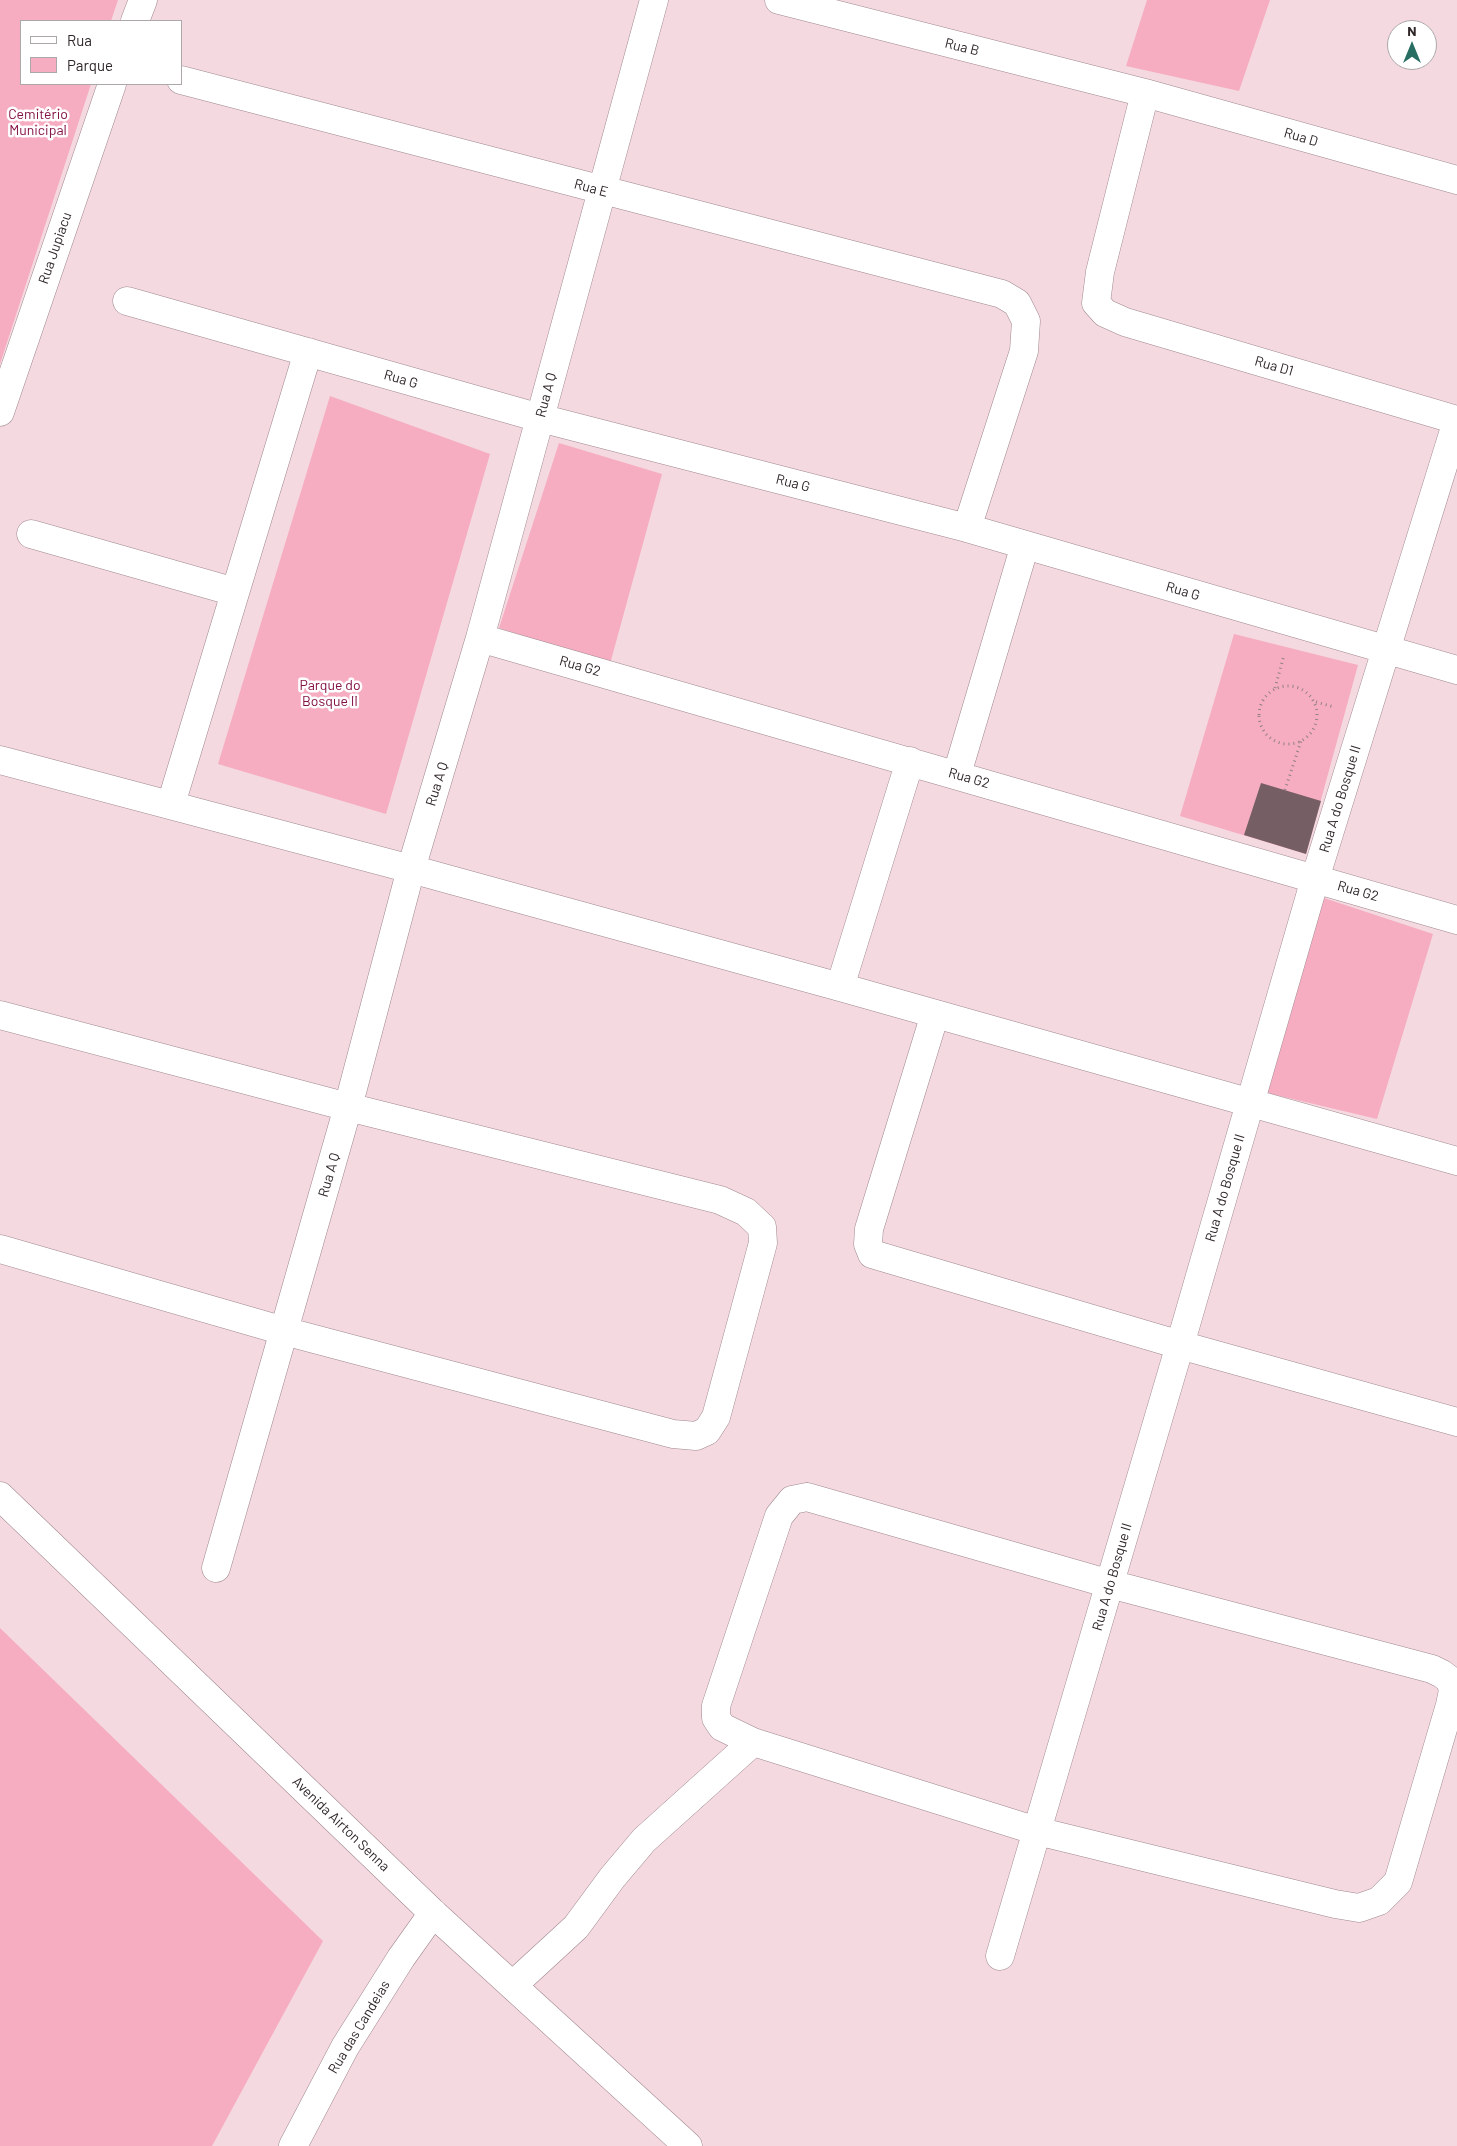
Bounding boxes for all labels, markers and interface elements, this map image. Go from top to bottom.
legend [20,20,182,85]
north arrow [1387,20,1437,70]
text: N [1407,22,1417,39]
text: Rua [67,31,92,49]
street label: Rua B [943,35,981,59]
text: Parque [67,56,113,74]
park label: Cemitério Municipal [8,106,68,138]
street label: Rua D [1282,124,1320,150]
street label: Rua E [572,175,610,201]
street label: Rua Jupiacu [35,210,75,286]
street label: Rua D1 [1253,352,1295,380]
street label: Rua G [382,366,420,392]
street label: Rua A Q [532,371,560,419]
street label: Rua G [774,471,812,495]
street label: Rua G [1164,578,1202,604]
street label: Rua G2 [557,652,603,680]
park label: Parque do Bosque II [299,677,361,710]
street label: Rua A do Bosque II [1316,743,1364,855]
street label: Rua A Q [422,760,452,808]
street label: Rua G2 [946,764,992,792]
street label: Rua G2 [1335,877,1381,905]
street label: Rua A do Bosque II [1202,1132,1248,1244]
street label: Rua A Q [315,1151,343,1199]
street label: Rua A do Bosque II [1089,1521,1135,1633]
street label: Avenida Airton Senna [289,1773,393,1875]
street label: Rua das Candeias [325,1977,393,2077]

